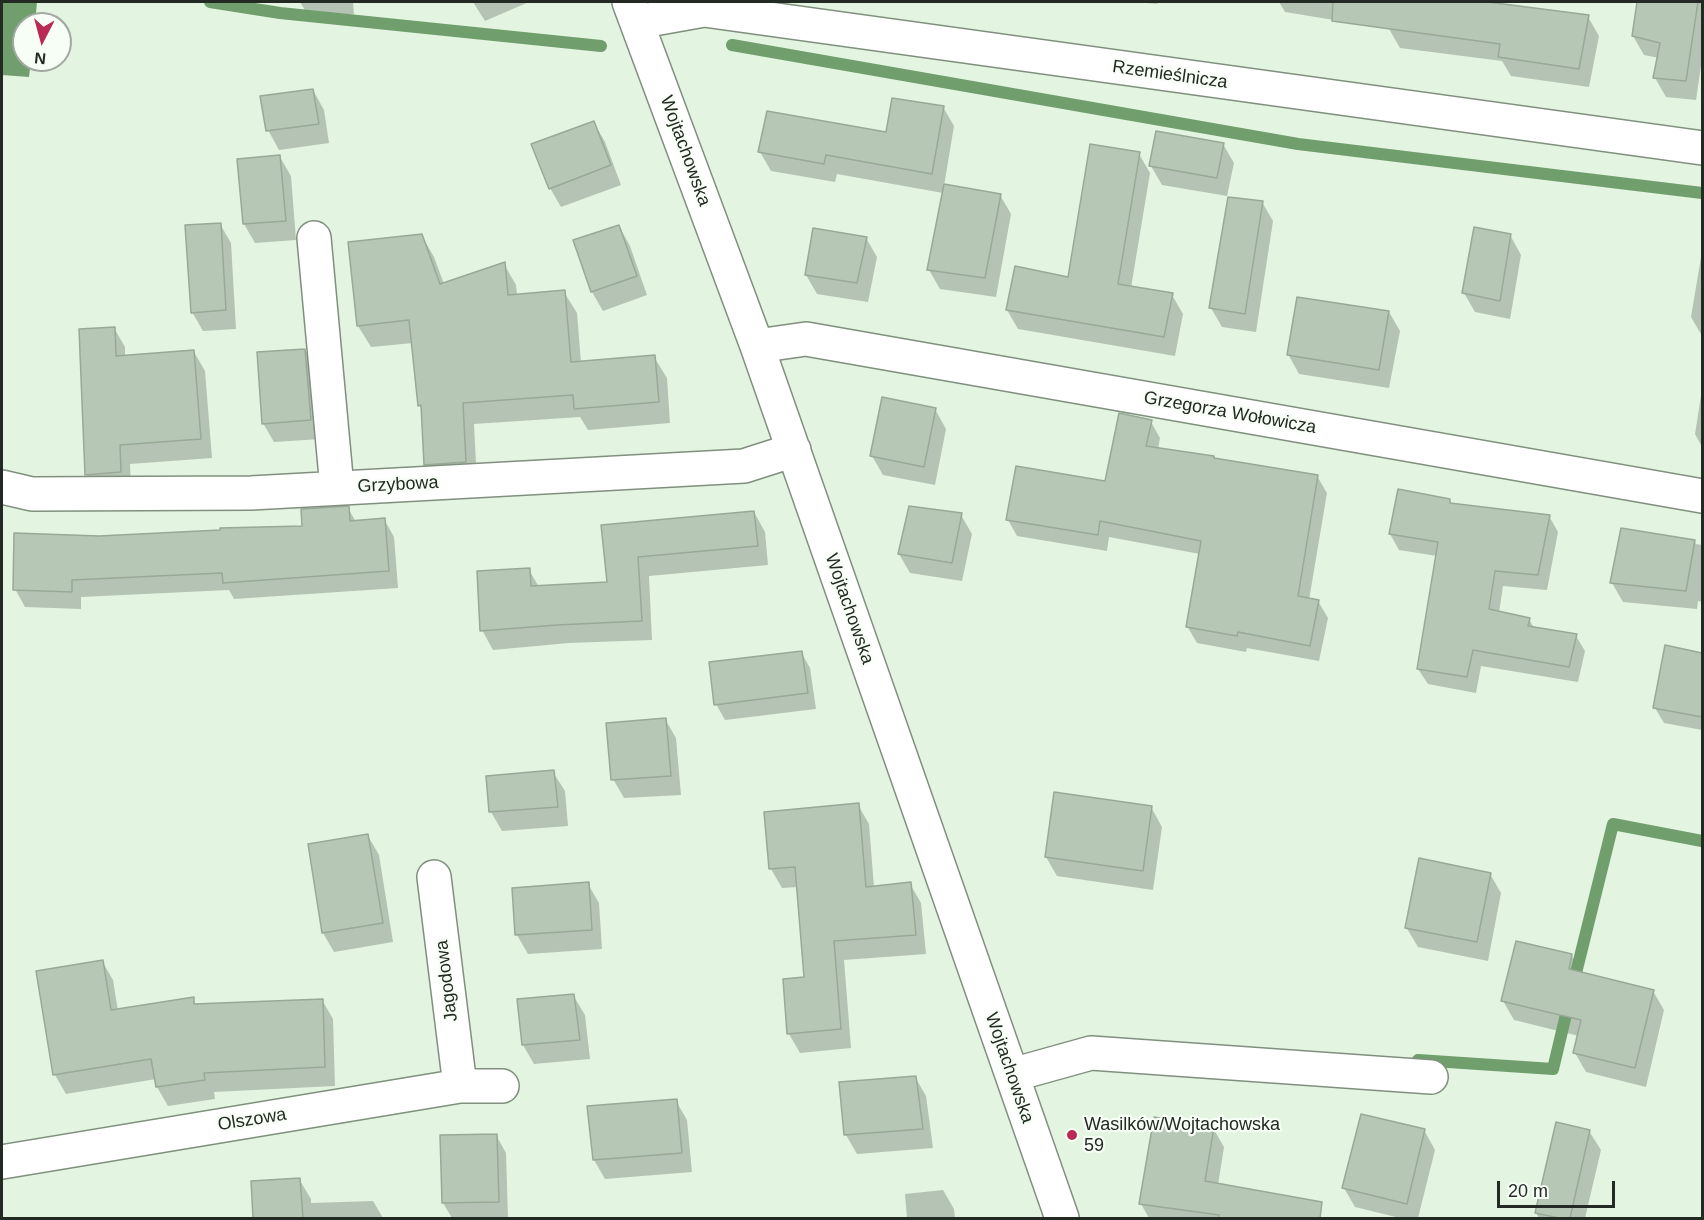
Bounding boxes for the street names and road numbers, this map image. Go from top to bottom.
street label: Rzemieślnicza [1111,56,1229,94]
street label: Wojtachowska [655,93,715,209]
street label: Grzegorza Wołowicza [1142,387,1318,439]
street label: Grzybowa [357,472,439,498]
street label: Wojtachowska [820,551,878,667]
street label: Jagodowa [431,939,463,1023]
street label: Wojtachowska [980,1010,1038,1126]
street label: Olszowa [216,1104,288,1136]

